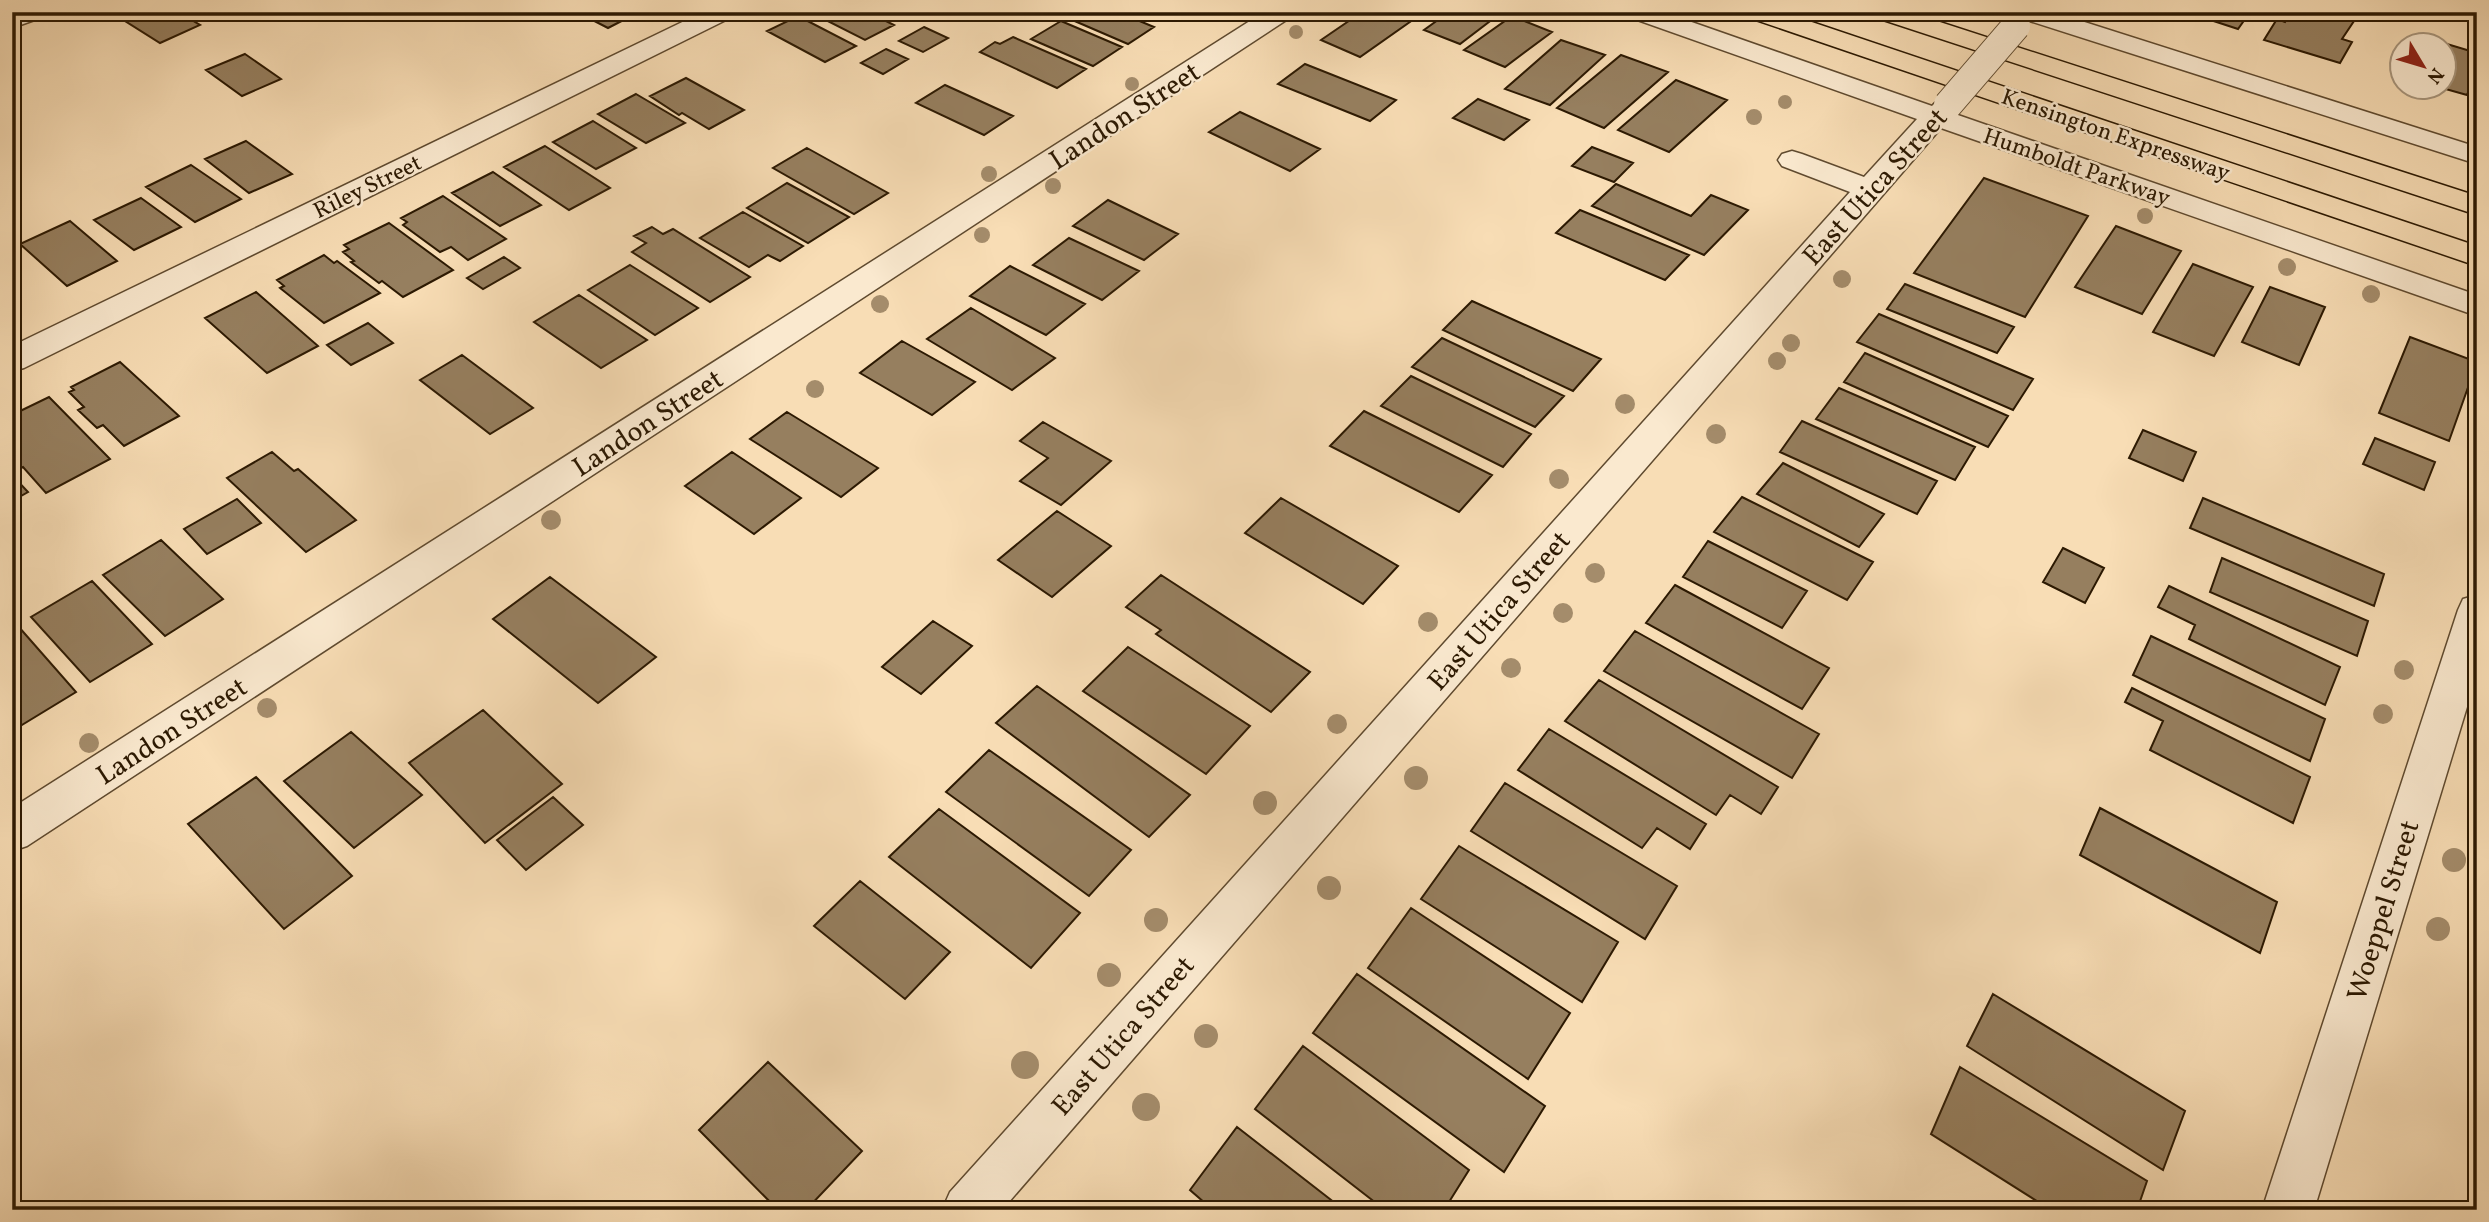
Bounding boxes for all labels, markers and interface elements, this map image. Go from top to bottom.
north arrow [2388,32,2458,102]
street label: Landon Street [1042,54,1208,180]
text: N [2420,62,2449,89]
street label: Kensington Expressway [1997,82,2234,190]
street label: East Utica Street [1794,100,1958,275]
street label: Humboldt Parkway [1979,121,2175,215]
street label: Riley Street [308,148,427,228]
street label: Landon Street [565,361,731,487]
street label: East Utica Street [1419,523,1580,700]
street label: Landon Street [89,669,255,795]
street label: Woeppel Street [2338,816,2430,1006]
street label: East Utica Street [1043,948,1204,1125]

